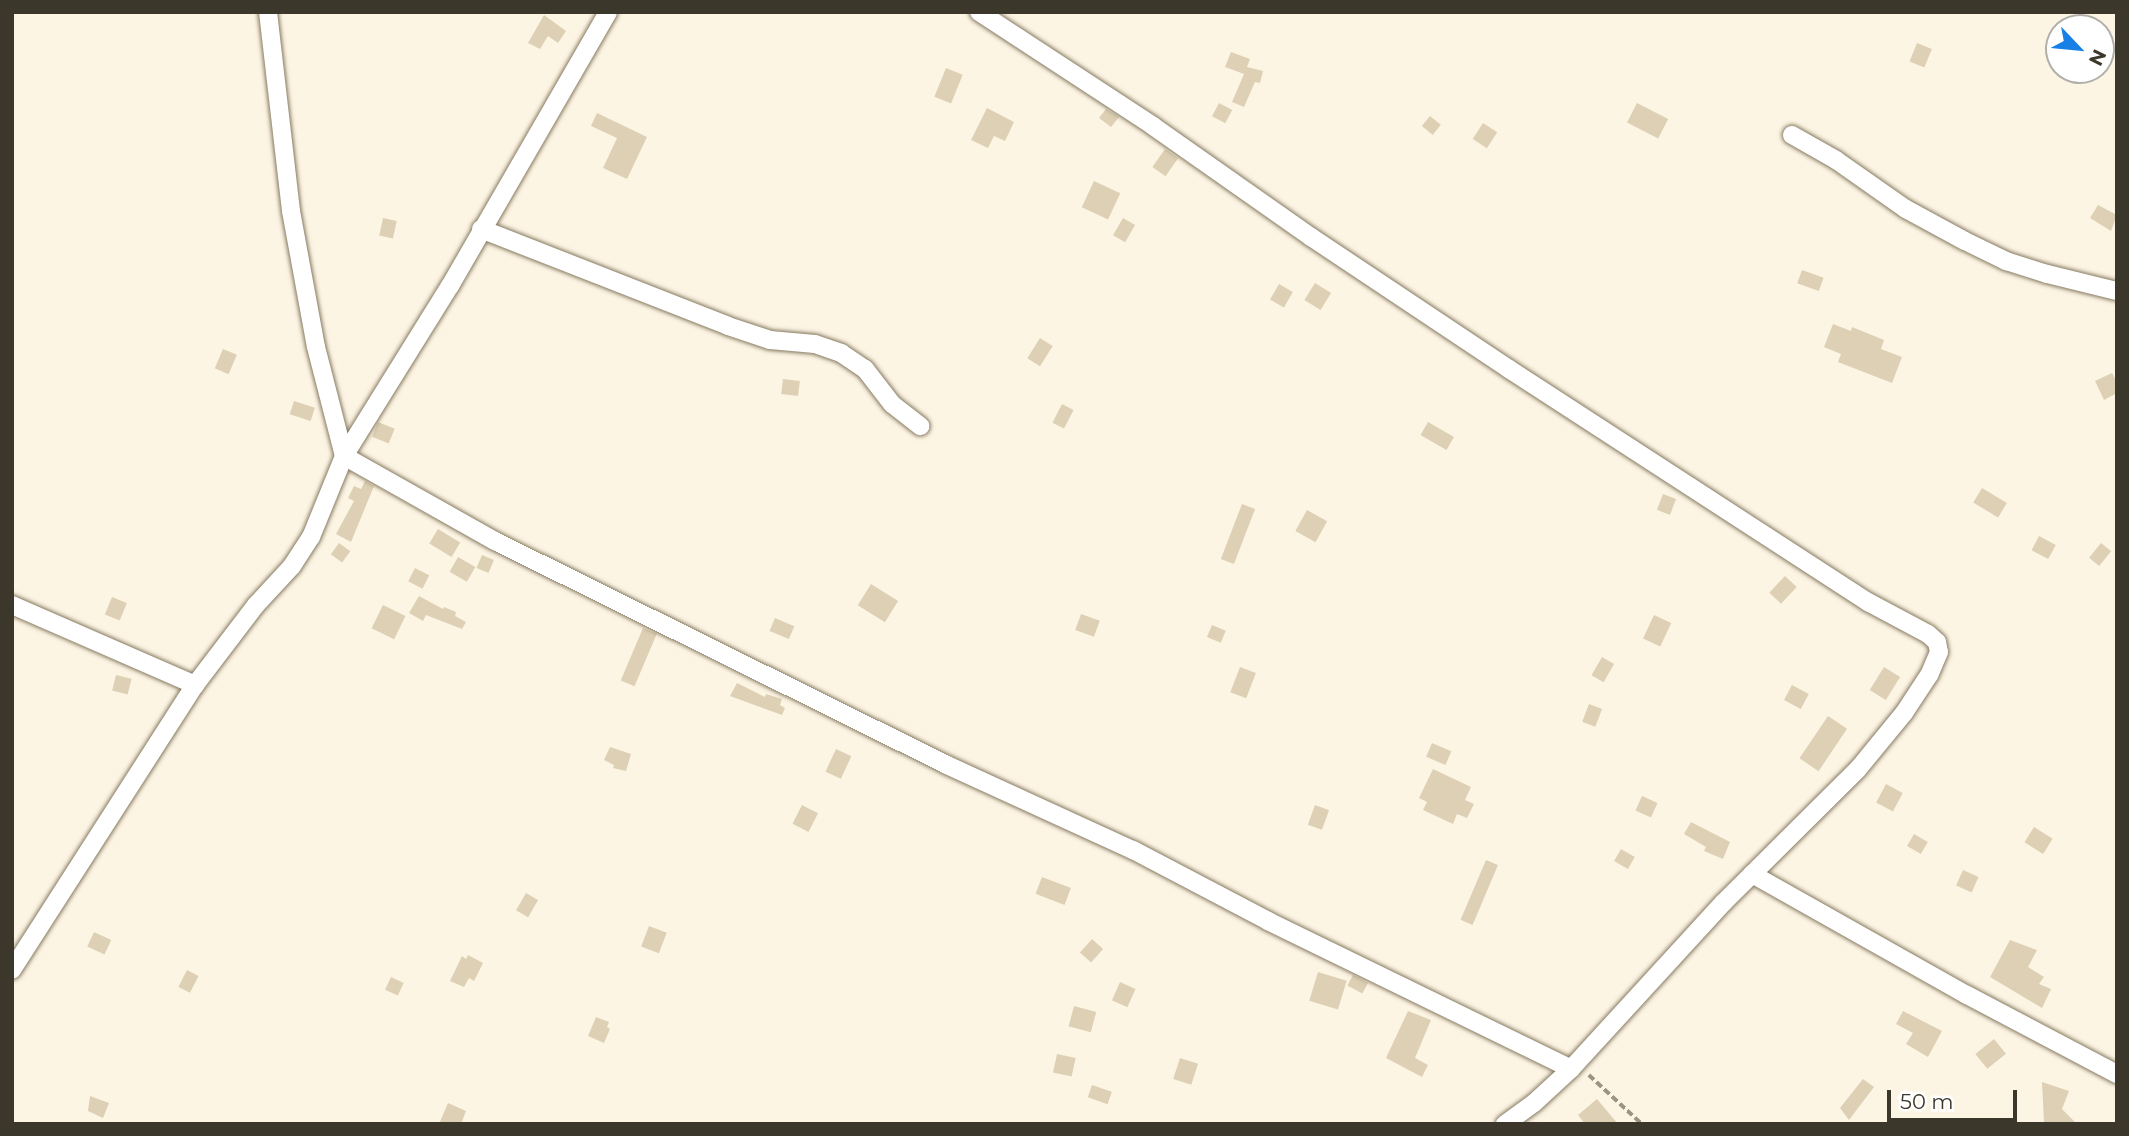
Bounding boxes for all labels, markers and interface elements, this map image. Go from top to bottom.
north arrow [2045,14,2115,84]
text: N [2084,46,2111,69]
scale bar [1891,1076,2021,1120]
text: 50 m [1900,1089,1954,1114]

